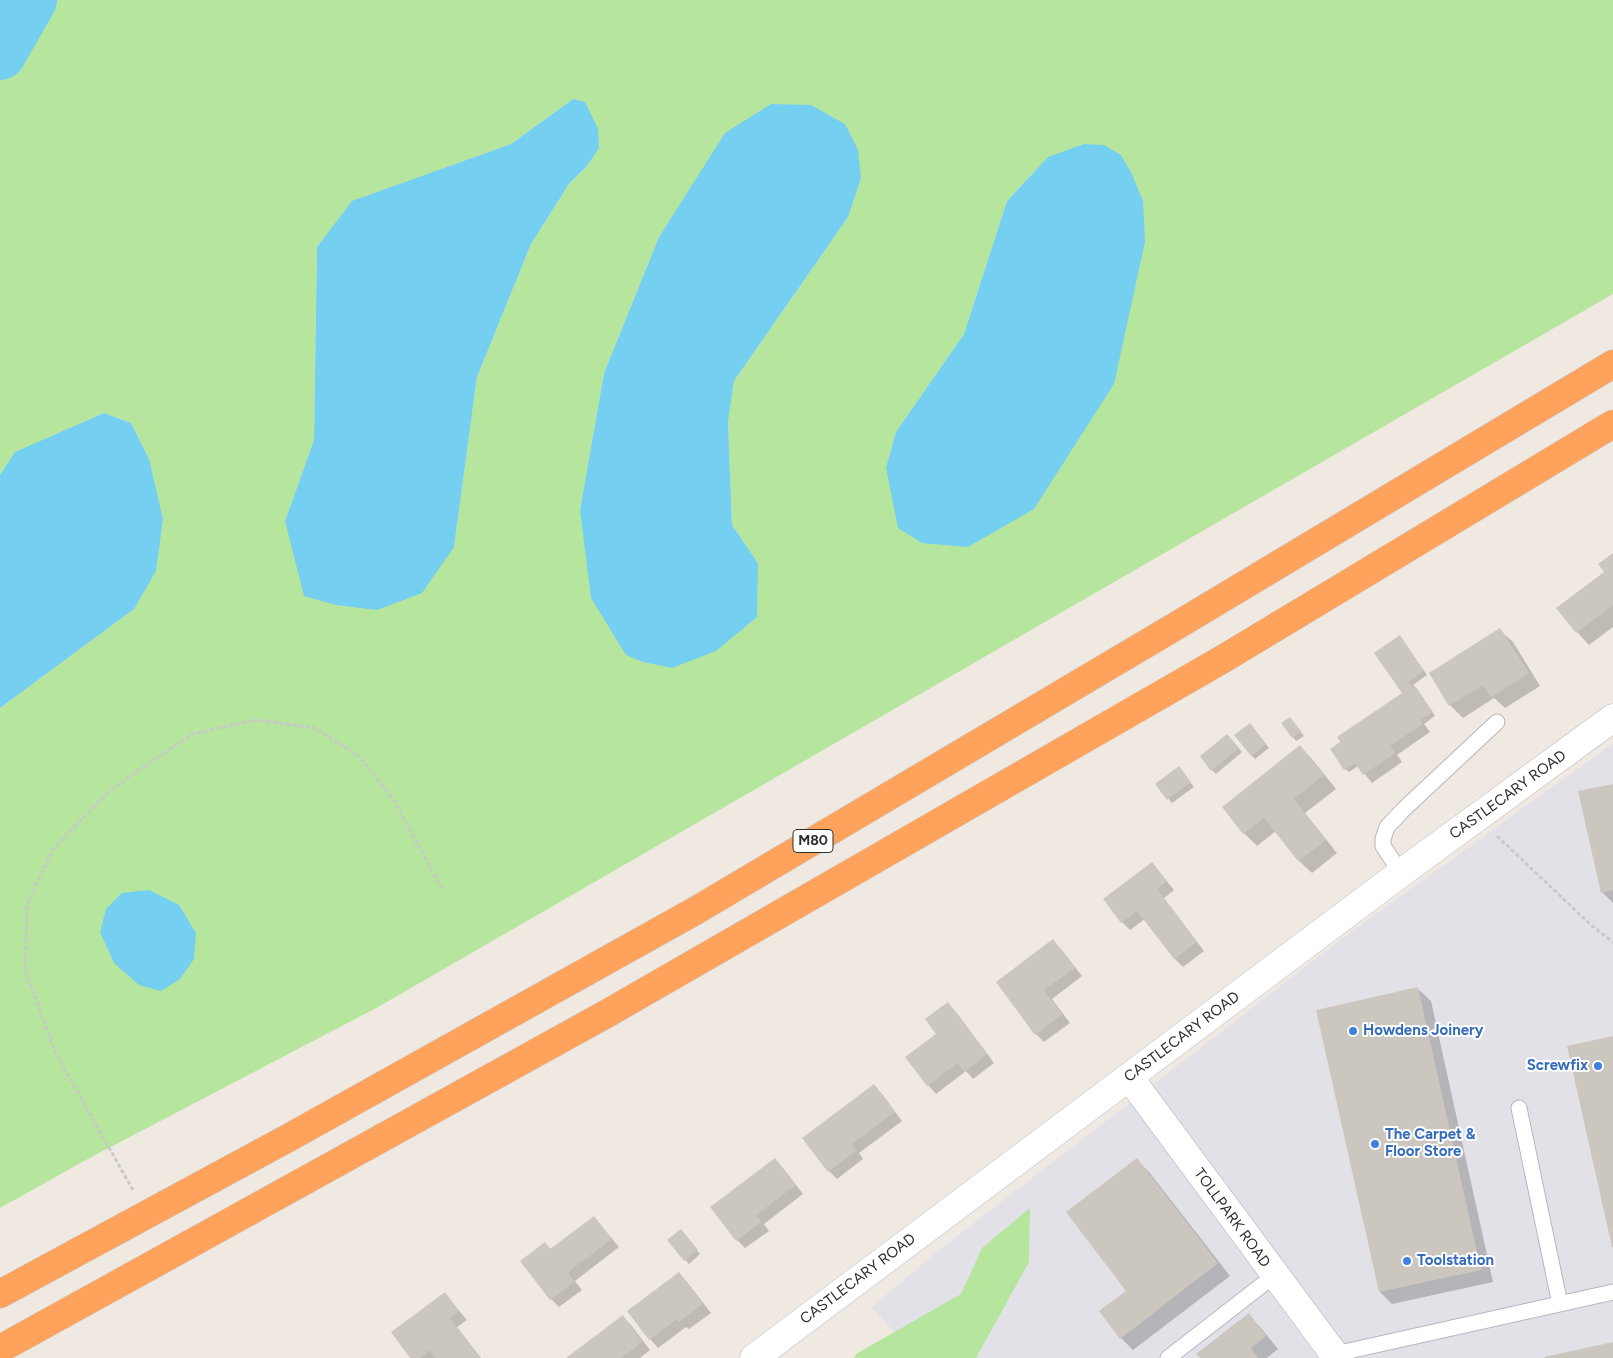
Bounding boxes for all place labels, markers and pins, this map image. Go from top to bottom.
place label: Howdens Joinery [1363,1022,1483,1040]
marker: Howdens Joinery [1347,1025,1359,1037]
place label: Screwfix [1527,1057,1588,1075]
marker: Screwfix [1592,1060,1604,1072]
place label: The Carpet & Floor Store [1385,1126,1475,1161]
marker: The Carpet & Floor Store [1369,1138,1381,1150]
place label: Toolstation [1417,1252,1494,1270]
marker: Toolstation [1401,1255,1413,1267]

